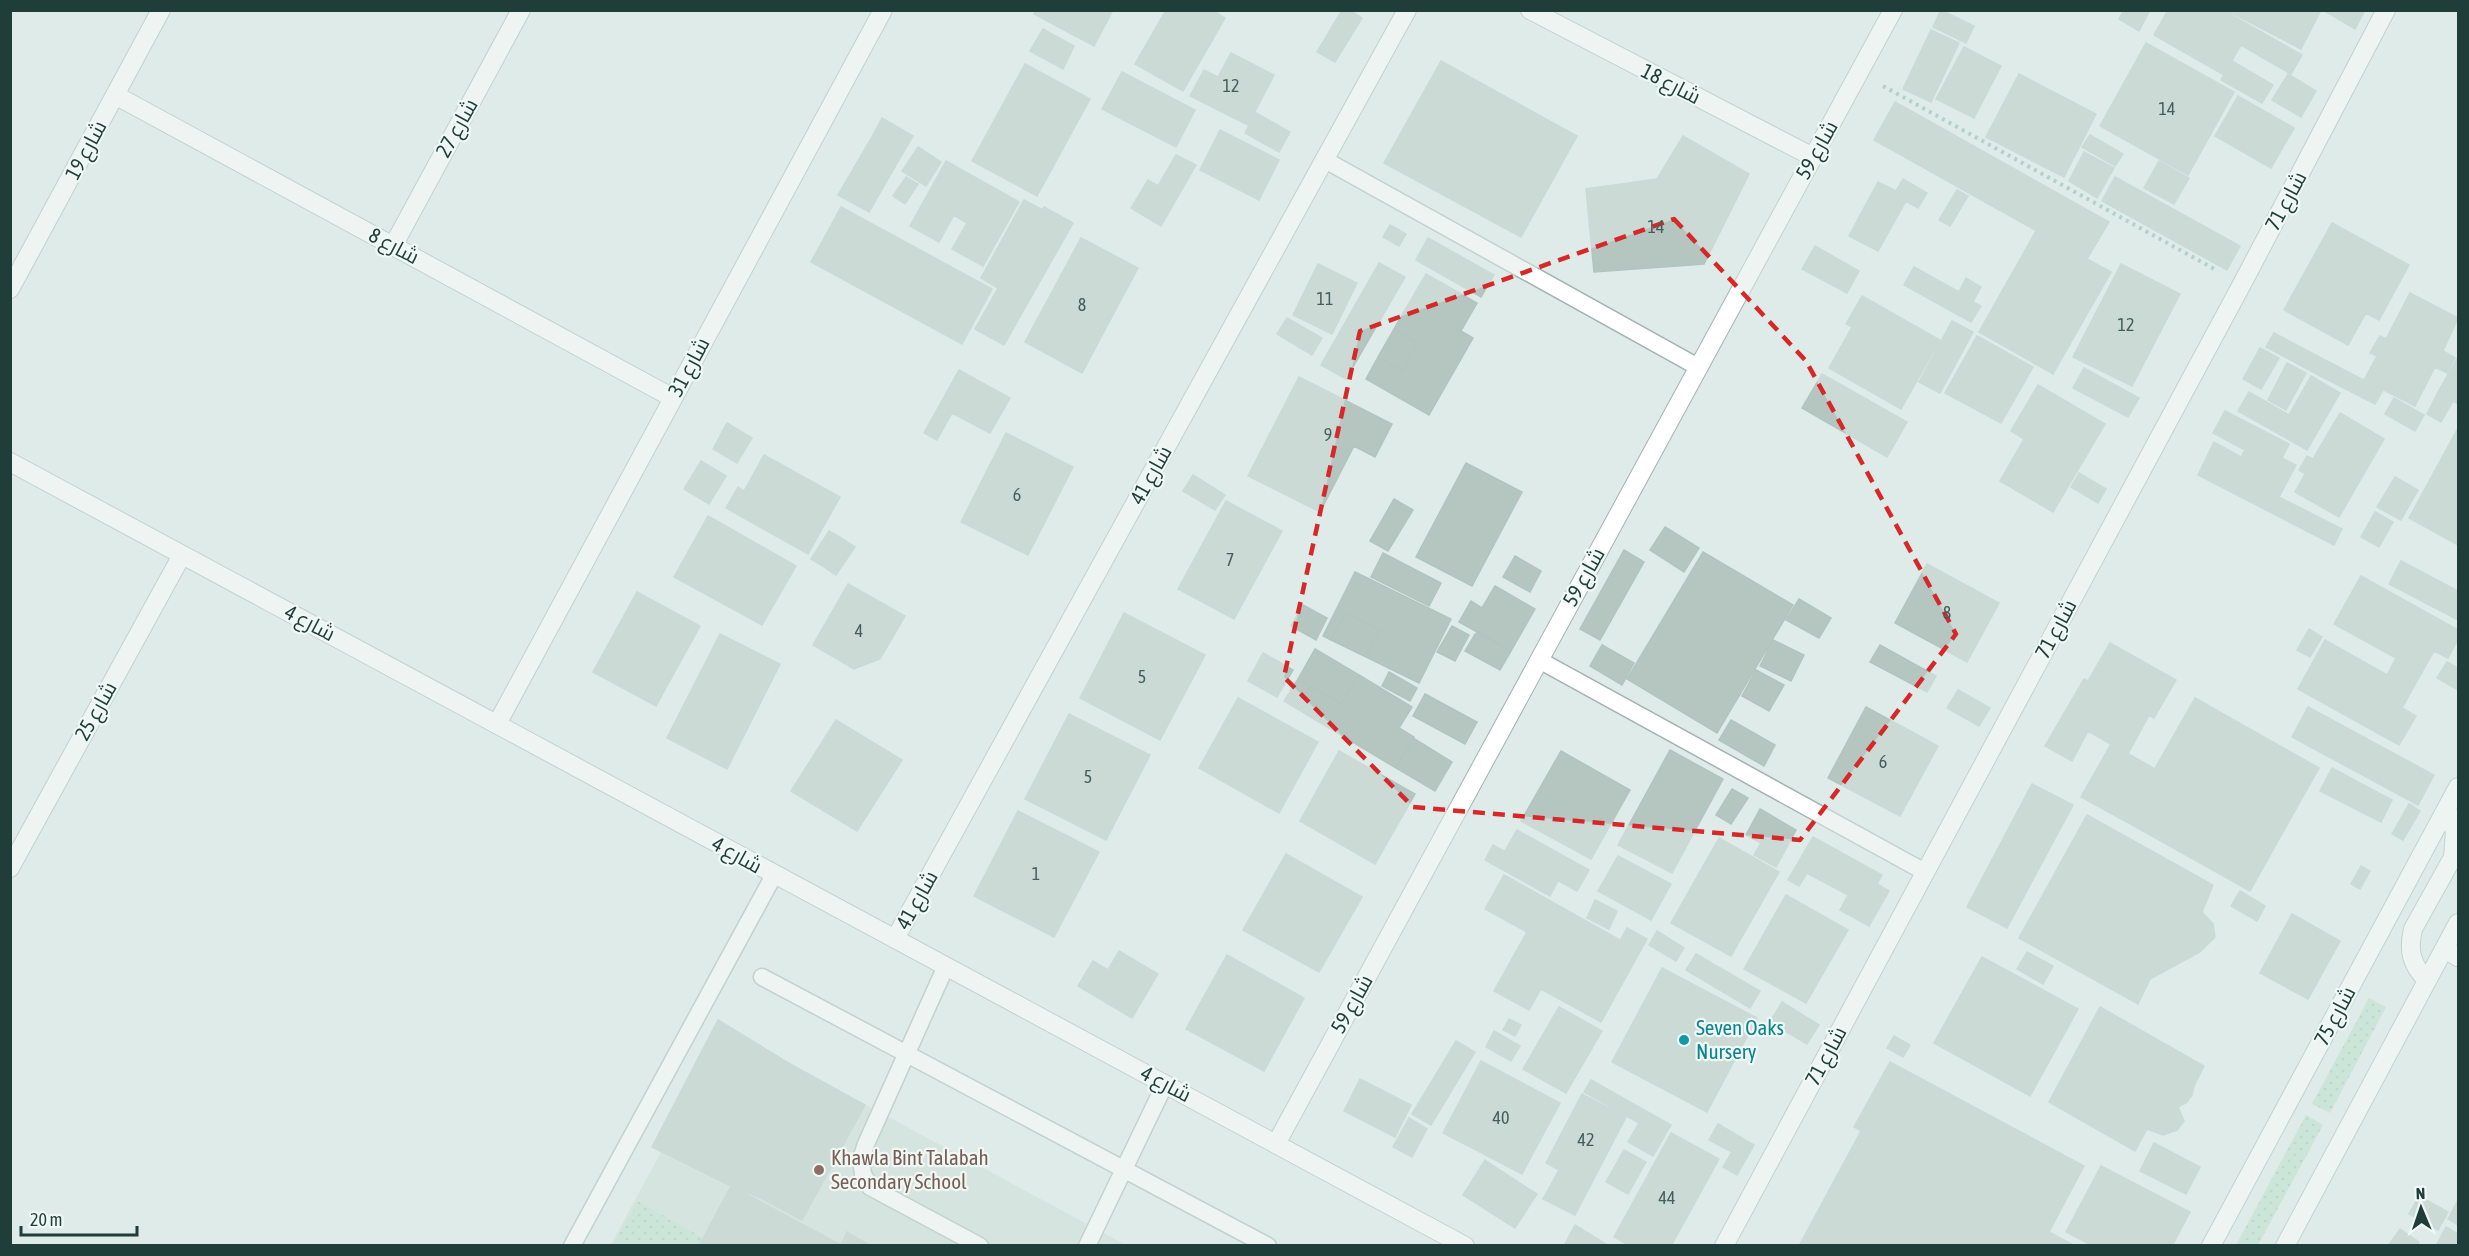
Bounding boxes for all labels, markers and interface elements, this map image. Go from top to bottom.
street label: شارع 18 [1636,58,1705,111]
house number: 12 [1223,75,1239,96]
street label: شارع 27 [430,94,485,162]
house number: 14 [2159,98,2175,119]
street label: شارع 19 [60,116,113,185]
street label: شارع 59 [1790,116,1845,184]
street label: شارع 71 [2260,167,2313,236]
house number: 14 [1648,216,1664,237]
street label: شارع 8 [364,222,424,271]
house number: 11 [1317,288,1333,309]
house number: 8 [1078,294,1086,315]
house number: 12 [2118,314,2134,335]
street label: شارع 31 [663,333,716,402]
house number: 9 [1324,424,1332,445]
street label: شارع 41 [1124,441,1179,509]
house number: 6 [1013,484,1021,505]
street label: شارع 59 [1557,543,1612,611]
house number: 7 [1226,549,1234,570]
street label: شارع 71 [2030,595,2083,664]
street label: شارع 4 [280,599,340,648]
house number: 8 [1943,602,1951,623]
house number: 4 [855,620,863,641]
house number: 5 [1138,666,1146,687]
street label: شارع 25 [69,677,124,745]
house number: 6 [1879,751,1887,772]
house number: 5 [1084,766,1092,787]
street label: شارع 4 [707,831,767,880]
house number: 1 [1032,863,1040,884]
street label: شارع 41 [890,866,945,934]
street label: شارع 59 [1325,970,1380,1038]
street label: شارع 75 [2309,982,2362,1051]
place label: Seven Oaks Nursery [1696,1015,1784,1063]
street label: شارع 71 [1800,1022,1853,1091]
marker: Seven Oaks Nursery [1677,1033,1691,1047]
street label: شارع 4 [1136,1060,1196,1109]
house number: 40 [1493,1107,1509,1128]
house number: 42 [1578,1129,1594,1150]
place label: Khawla Bint Talabah Secondary School [831,1145,989,1193]
marker: Khawla Bint Talabah Secondary School [812,1163,826,1177]
north arrow [2391,1178,2451,1238]
text: N [2415,1184,2426,1202]
house number: 44 [1659,1187,1675,1208]
scale bar [21,1199,136,1237]
text: 20 m [30,1209,62,1230]

